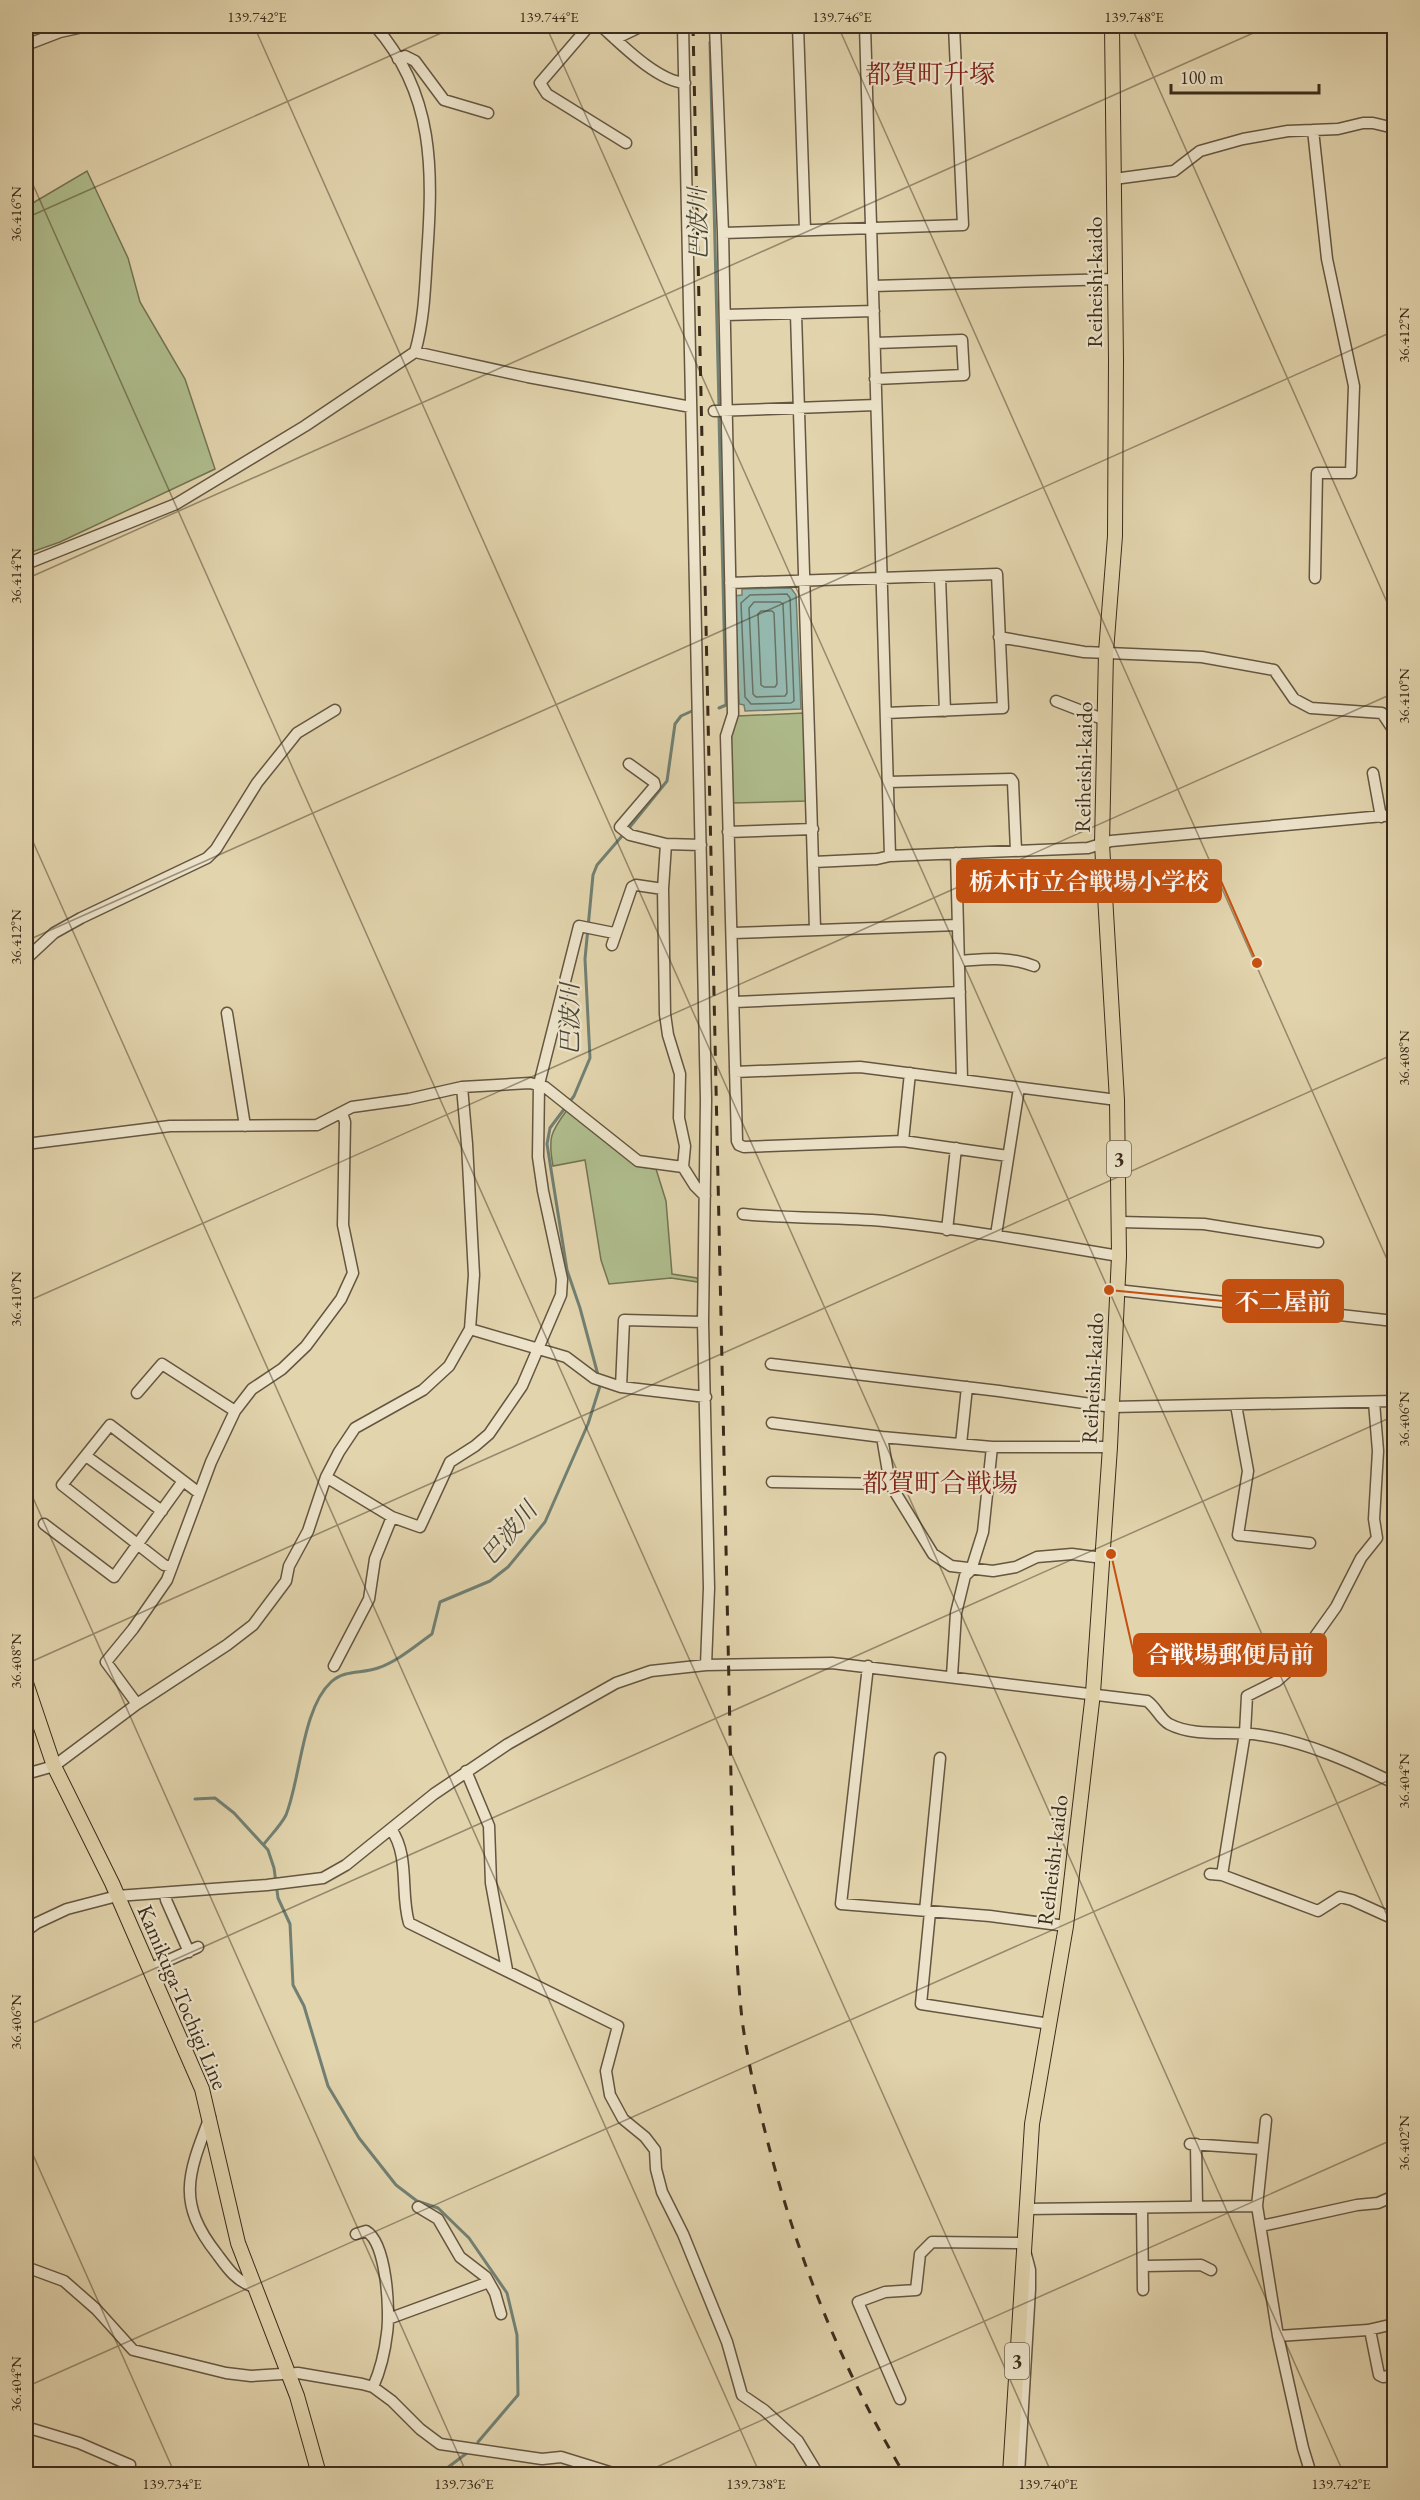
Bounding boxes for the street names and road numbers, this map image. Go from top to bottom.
street label: Reiheishi-kaido [1080,216,1109,348]
street label: Reiheishi-kaido [1068,701,1099,833]
road number: 3 [1107,1141,1131,1177]
street label: Reiheishi-kaido [1075,1312,1110,1444]
street label: Reiheishi-kaido [1030,1793,1075,1927]
street label: Kamikuga-Tochigi Line [131,1900,235,2094]
road number: 3 [1005,2343,1029,2379]

